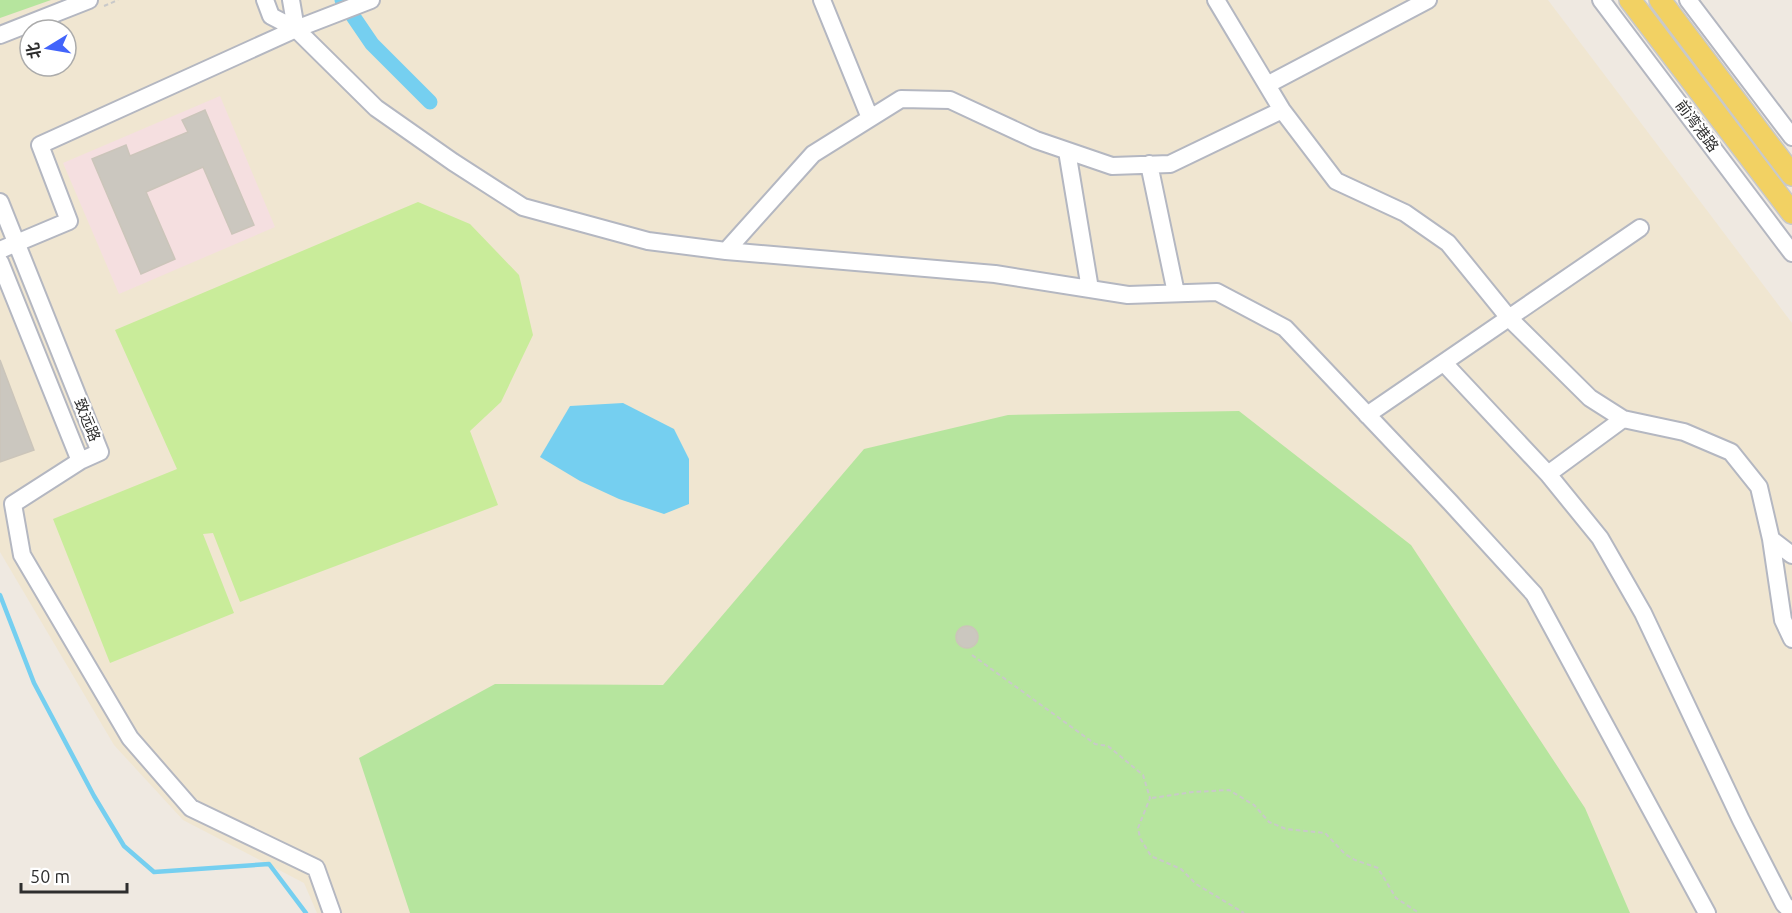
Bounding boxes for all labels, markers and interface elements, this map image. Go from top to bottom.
north arrow [18,18,78,78]
text: 北 [23,41,44,60]
street label: 前湾港路 [1673,97,1722,155]
street label: 致远路 [71,396,104,444]
scale bar [21,856,128,894]
text: 50 m [30,866,70,886]

